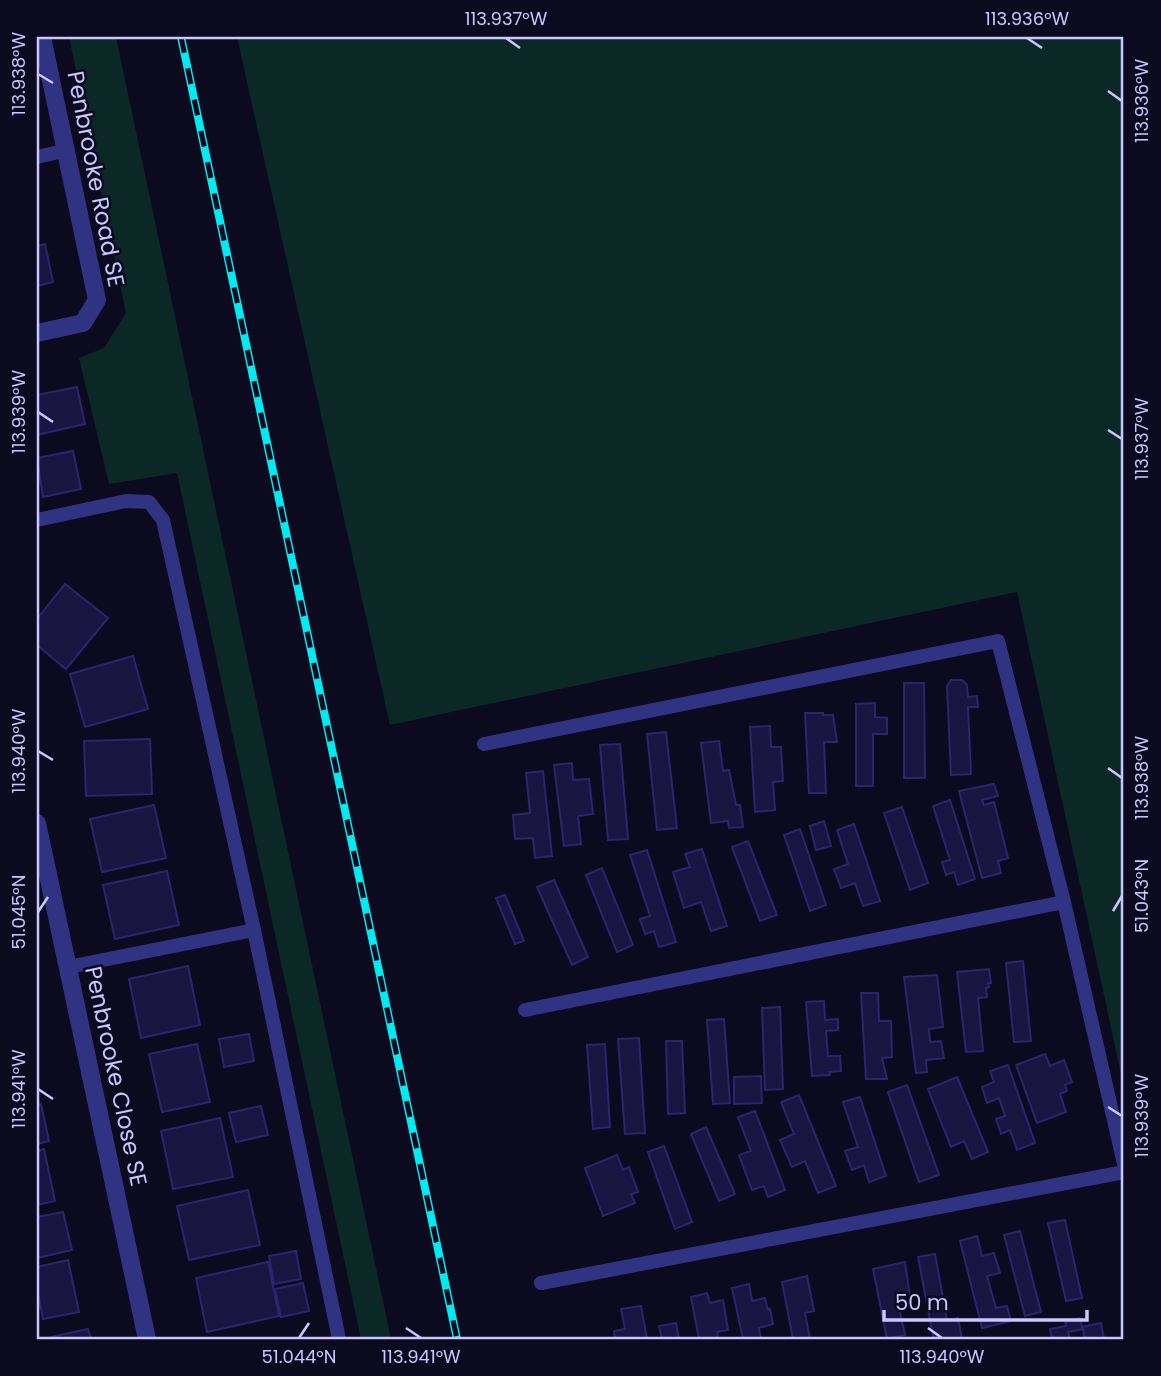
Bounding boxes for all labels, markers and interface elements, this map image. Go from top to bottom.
text: 113.937°W [465,6,548,31]
text: 113.936°W [985,6,1070,31]
text: 113.938°W [6,31,31,116]
text: 113.936°W [1129,58,1154,143]
street label: Penbrooke Road SE [59,68,133,290]
text: 113.939°W [6,370,31,454]
text: 113.937°W [1129,397,1154,480]
text: 113.940°W [6,708,31,793]
text: 113.938°W [1129,735,1154,820]
text: 51.043°N [1129,859,1154,933]
text: 51.045°N [6,875,31,949]
street label: Penbrooke Close SE [77,963,155,1189]
text: 113.941°W [6,1049,31,1129]
text: 113.939°W [1129,1074,1154,1158]
scale bar [884,1278,1088,1322]
text: 50 m [895,1288,949,1317]
text: 51.044°N [262,1344,336,1369]
text: 113.941°W [381,1344,461,1369]
text: 113.940°W [900,1344,985,1369]

